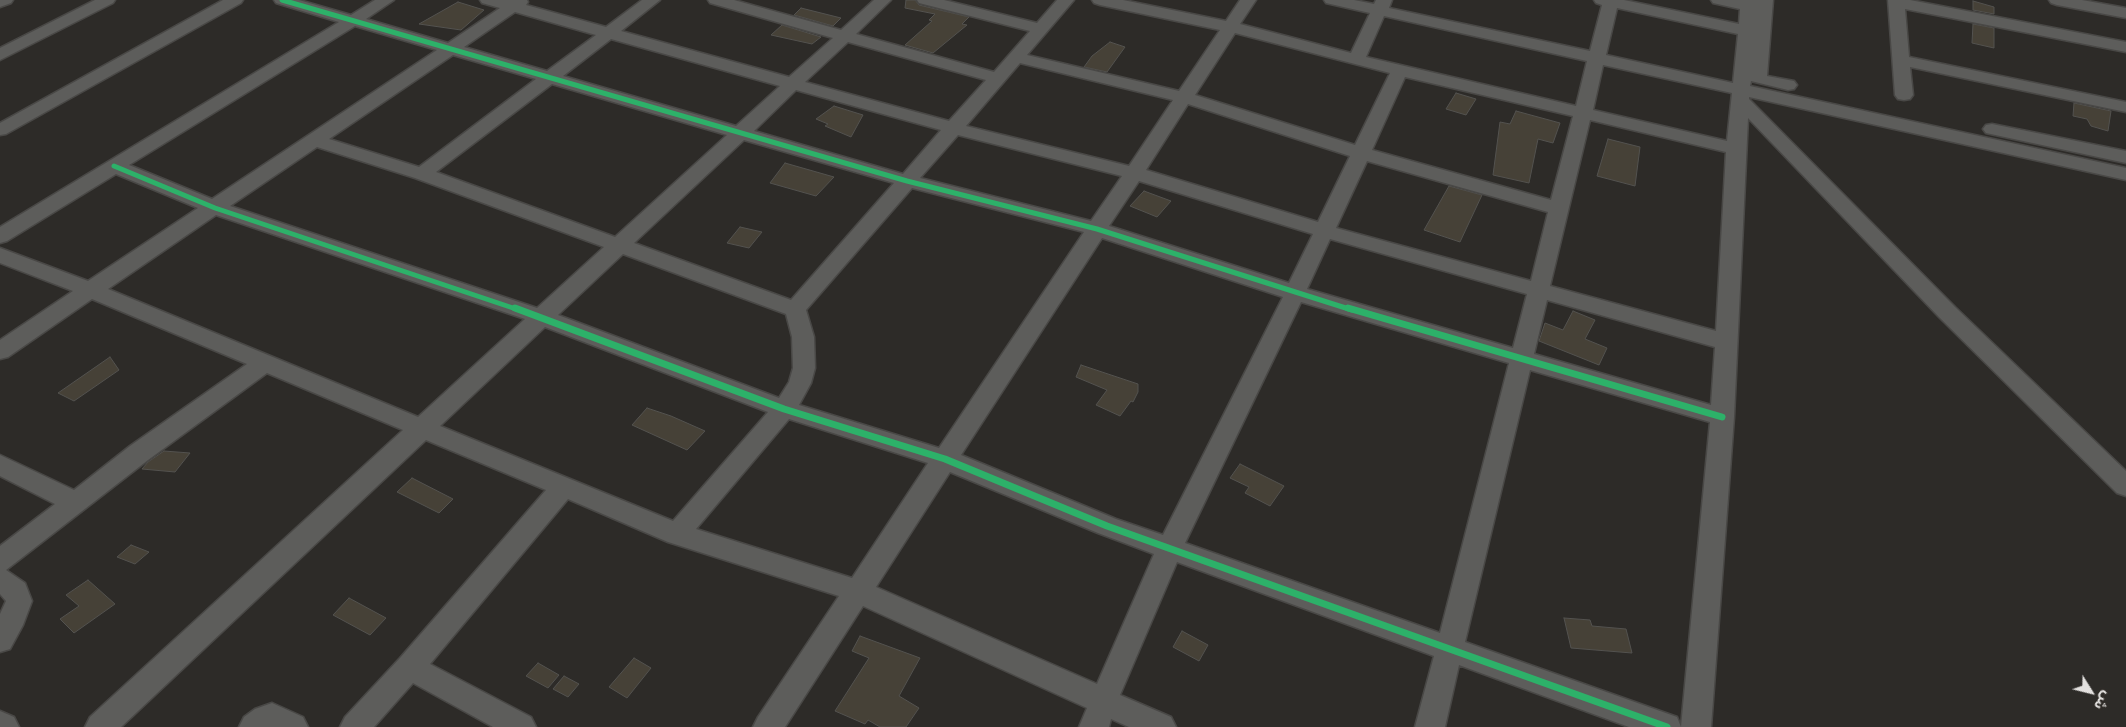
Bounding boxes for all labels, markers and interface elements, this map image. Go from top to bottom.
north arrow [2066,667,2116,717]
text: ش [2089,687,2117,714]

